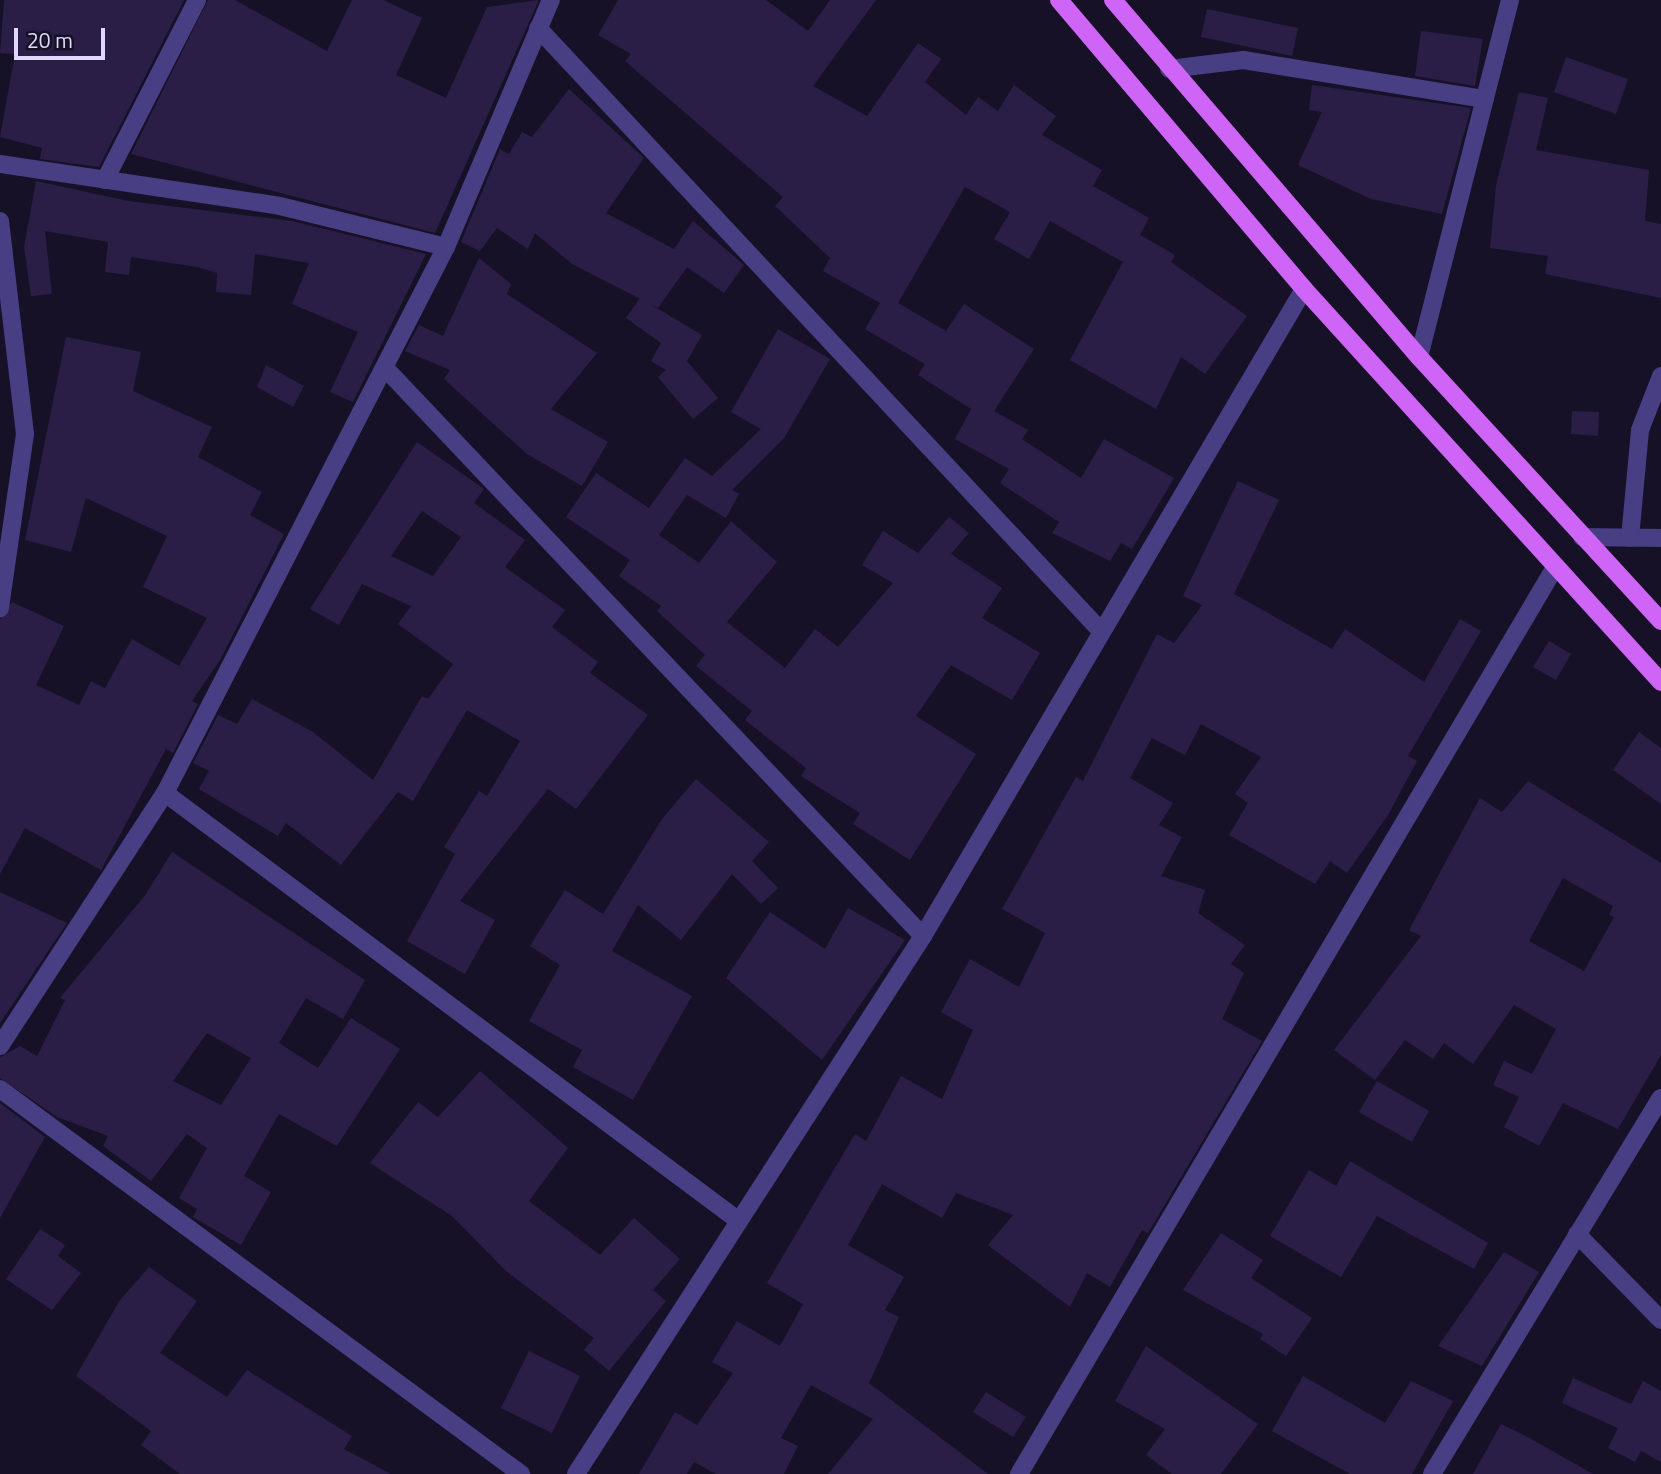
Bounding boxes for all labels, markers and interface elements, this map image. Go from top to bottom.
scale bar [18,14,108,58]
text: 20 m [27,24,73,56]

